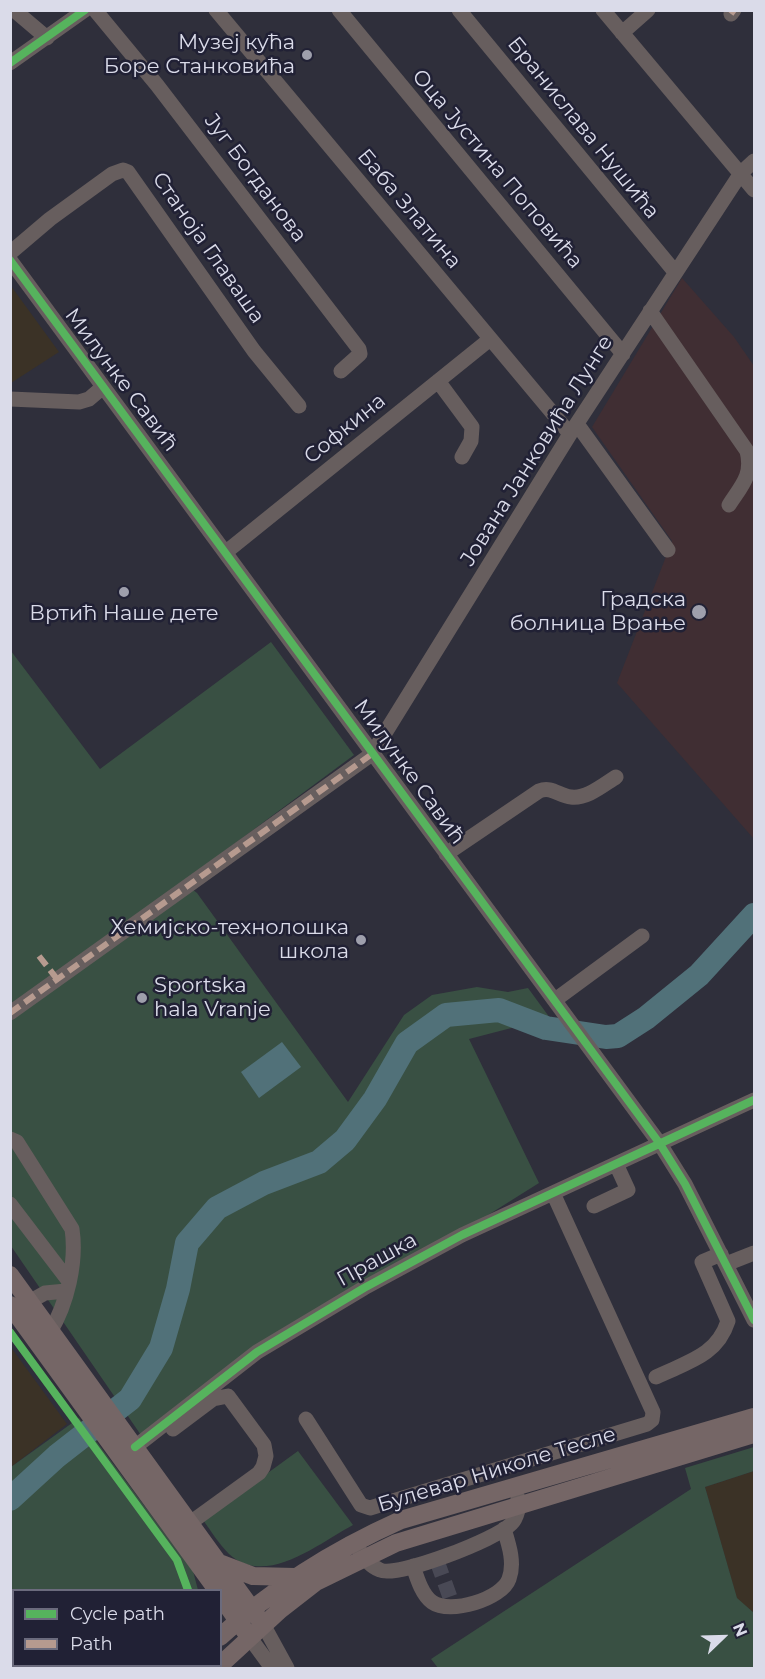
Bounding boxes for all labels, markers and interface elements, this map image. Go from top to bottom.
place label: Музеј кућа Боре Станковића [104,30,295,80]
street label: Бранислава Нушића [502,32,664,224]
marker: Музеј кућа Боре Станковића [300,48,314,62]
street label: Оца Јустина Поповића [406,64,588,274]
street label: Југ Богданова [198,109,312,247]
street label: Баба Златина [352,144,466,274]
street label: Станоја Главаша [146,168,270,328]
street label: Милунке Савић [59,304,183,456]
street label: Јована Јанковића Лунге [455,331,619,571]
street label: Софкина [299,389,391,469]
marker: Вртић Наше дете [117,585,131,599]
place label: Градска болница Врање [510,587,686,637]
place label: Вртић Наше дете [29,601,219,627]
marker: Градска болница Врање [690,603,708,621]
street label: Милунке Савић [348,695,470,849]
place label: Хемијско-технолошка школа [110,915,349,965]
marker: Хемијско-технолошка школа [354,933,368,947]
place label: Sportska hala Vranje [154,973,271,1023]
marker: Sportska hala Vranje [135,991,149,1005]
street label: Прашка [333,1228,421,1292]
street label: Булевар Николе Тесле [375,1422,619,1518]
legend [12,1589,222,1667]
text: Cycle path [70,1603,165,1625]
north arrow [693,1607,753,1667]
text: N [729,1620,751,1639]
text: Path [70,1633,113,1655]

